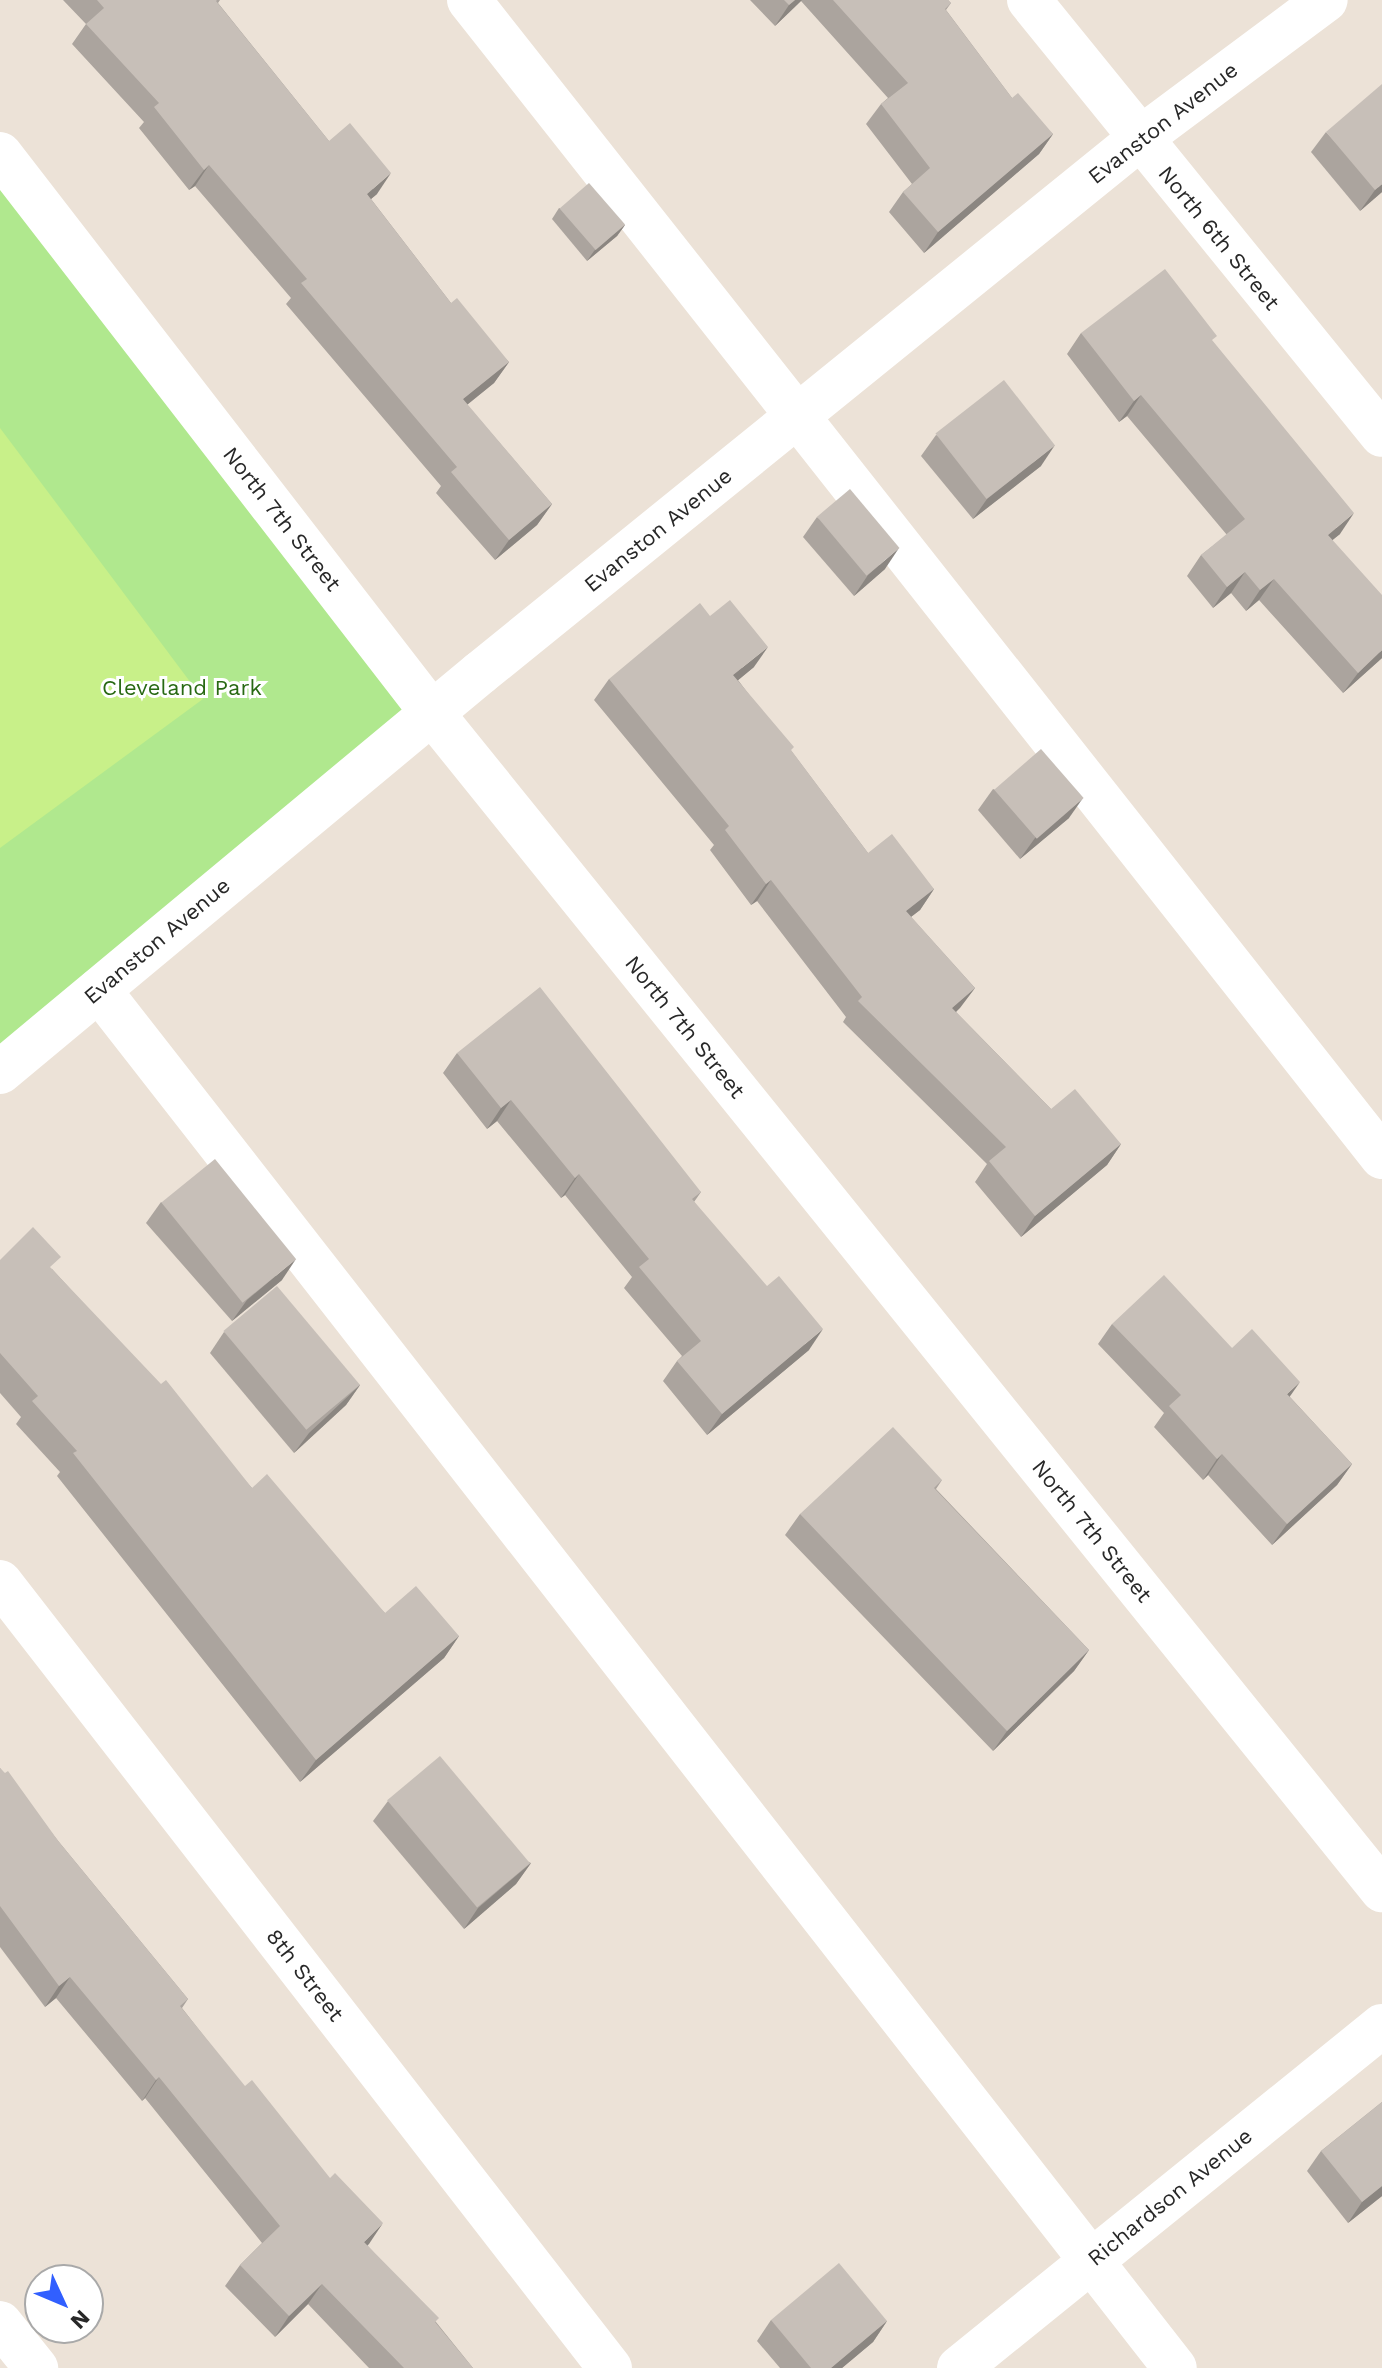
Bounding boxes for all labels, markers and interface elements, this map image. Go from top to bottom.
street label: Evanston Avenue [1083,56,1243,190]
street label: North 6th Street [1153,161,1285,315]
street label: North 7th Street [217,441,347,597]
street label: Evanston Avenue [578,462,738,598]
park label: Cleveland Park [102,675,262,701]
street label: Evanston Avenue [78,872,236,1010]
street label: North 7th Street [619,950,751,1104]
street label: North 7th Street [1026,1454,1158,1608]
street label: 8th Street [261,1923,349,2027]
street label: Richardson Avenue [1082,2122,1258,2272]
north arrow [24,2264,104,2344]
text: N [66,2305,95,2334]

